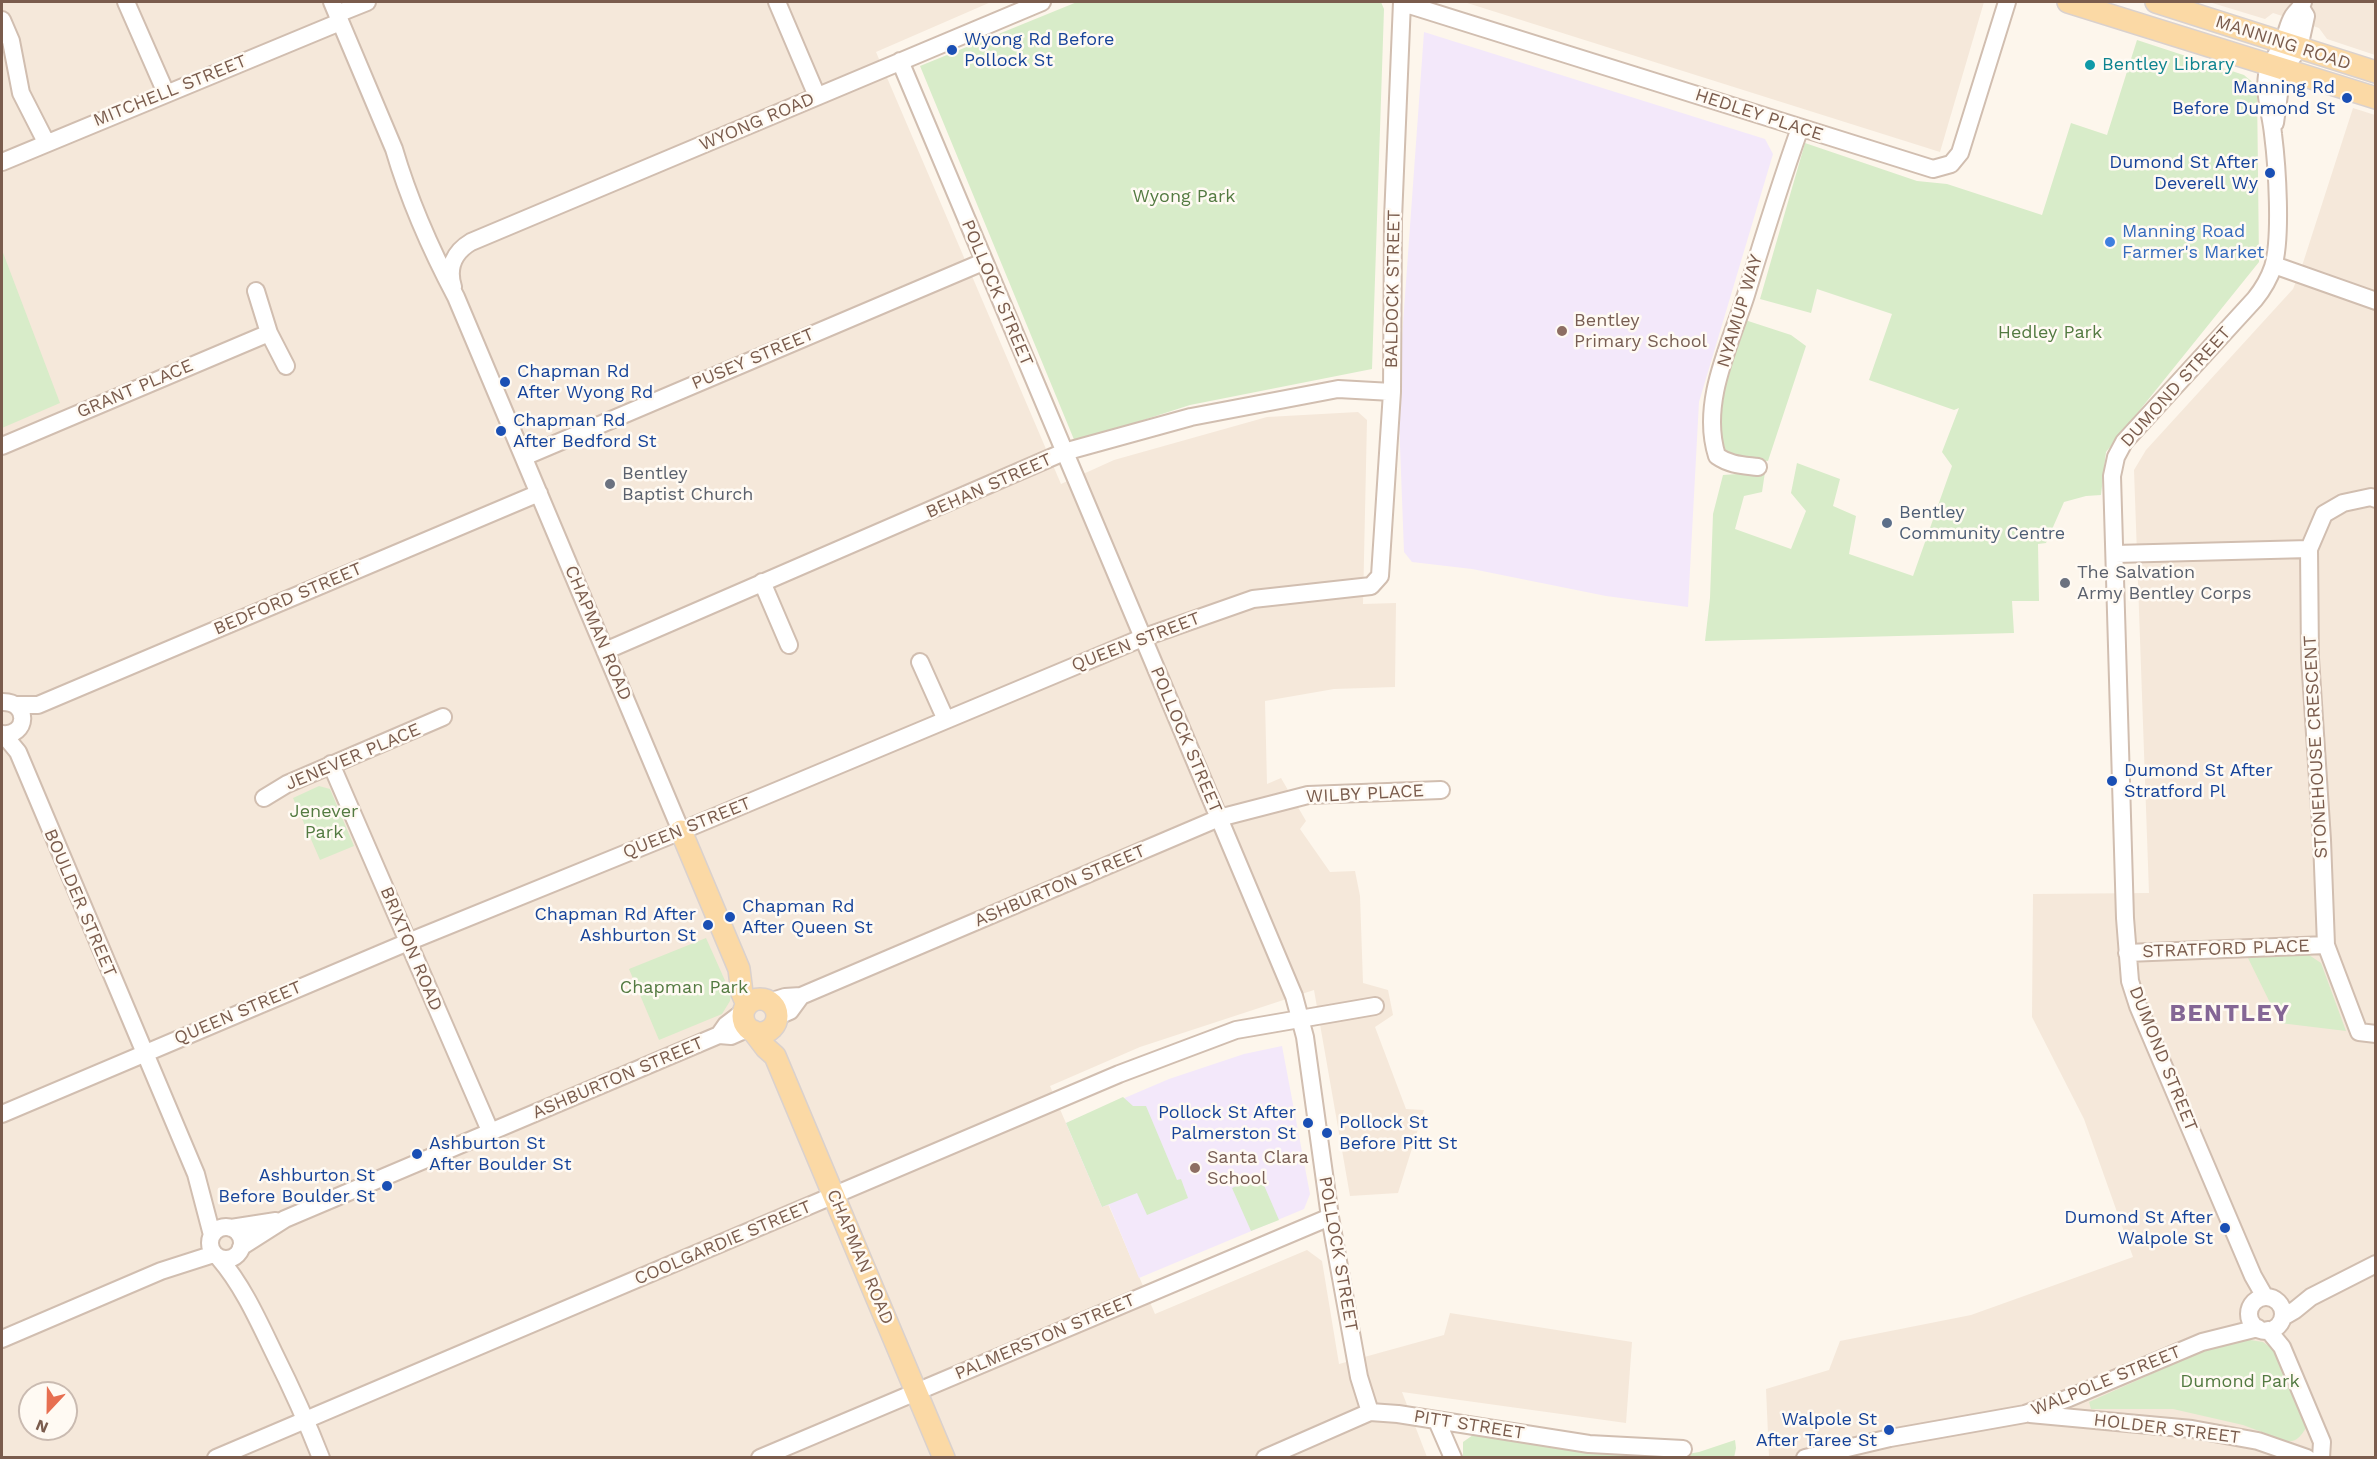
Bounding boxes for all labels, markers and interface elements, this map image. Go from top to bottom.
street label: MANNING ROAD [2213,11,2353,75]
place label: Wyong Rd Before Pollock St [964,29,1114,72]
marker: Wyong Rd Before Pollock St [945,43,959,57]
street label: MITCHELL STREET [90,50,250,132]
place label: Bentley Library [2102,54,2234,76]
marker: Bentley Library [2083,58,2097,72]
place label: Manning Rd Before Dumond St [2172,77,2335,119]
street label: HEDLEY PLACE [1692,84,1826,146]
street label: WYONG ROAD [696,88,818,156]
marker: Manning Rd Before Dumond St [2340,91,2354,105]
place label: Dumond St After Deverell Wy [2109,152,2258,195]
marker: Dumond St After Deverell Wy [2263,166,2277,180]
park label: Wyong Park [1133,186,1235,208]
street label: BALDOCK STREET [1381,210,1405,368]
street label: POLLOCK STREET [956,217,1038,369]
place label: Manning Road Farmer's Market [2122,221,2264,264]
marker: Manning Road Farmer's Market [2103,235,2117,249]
street label: NYAMUP WAY [1713,252,1767,370]
place label: Bentley Primary School [1574,310,1707,352]
park label: Hedley Park [1998,322,2102,344]
street label: DUMOND STREET [2116,322,2236,452]
street label: PUSEY STREET [689,323,817,395]
marker: Bentley Primary School [1555,324,1569,338]
street label: GRANT PLACE [74,355,196,423]
place label: Chapman Rd After Wyong Rd [517,361,653,404]
marker: Chapman Rd After Wyong Rd [498,375,512,389]
place label: Chapman Rd After Bedford St [513,410,657,452]
marker: Chapman Rd After Bedford St [494,424,508,438]
street label: BEHAN STREET [923,449,1055,523]
place label: Bentley Baptist Church [622,463,753,506]
marker: Bentley Baptist Church [603,477,617,491]
place label: Bentley Community Centre [1899,502,2065,544]
marker: Bentley Community Centre [1880,516,1894,530]
street label: BEDFORD STREET [211,558,365,640]
street label: CHAPMAN ROAD [560,562,636,704]
place label: The Salvation Army Bentley Corps [2077,562,2251,604]
marker: The Salvation Army Bentley Corps [2058,576,2072,590]
street label: QUEEN STREET [1069,608,1203,676]
street label: STONEHOUSE CRESCENT [2299,635,2333,859]
street label: POLLOCK STREET [1145,664,1227,816]
street label: JENEVER PLACE [282,719,424,795]
place label: Dumond St After Stratford Pl [2124,760,2273,802]
marker: Dumond St After Stratford Pl [2105,774,2119,788]
street label: WILBY PLACE [1305,780,1425,808]
street label: QUEEN STREET [620,792,754,864]
park label: Jenever Park [290,801,358,844]
street label: BOULDER STREET [39,826,121,980]
street label: ASHBURTON STREET [971,840,1149,932]
street label: BRIXTON ROAD [375,884,447,1014]
place label: Chapman Rd After Queen St [742,896,873,938]
place label: Chapman Rd After Ashburton St [534,904,696,946]
marker: Chapman Rd After Queen St [723,910,737,924]
marker: Chapman Rd After Ashburton St [701,918,715,932]
street label: STRATFORD PLACE [2142,935,2310,963]
street label: QUEEN STREET [171,976,305,1050]
park label: Chapman Park [620,977,748,999]
street label: DUMOND STREET [2124,983,2202,1135]
district label: BENTLEY [2170,1000,2290,1028]
street label: ASHBURTON STREET [529,1032,707,1124]
place label: Pollock St After Palmerston St [1158,1102,1296,1144]
place label: Pollock St Before Pitt St [1339,1112,1457,1154]
marker: Pollock St After Palmerston St [1301,1116,1315,1130]
marker: Pollock St Before Pitt St [1320,1126,1334,1140]
place label: Ashburton St After Boulder St [429,1133,571,1176]
marker: Ashburton St After Boulder St [410,1147,424,1161]
place label: Santa Clara School [1207,1147,1309,1190]
marker: Santa Clara School [1188,1161,1202,1175]
place label: Ashburton St Before Boulder St [218,1165,375,1208]
street label: POLLOCK STREET [1314,1175,1362,1333]
marker: Ashburton St Before Boulder St [380,1179,394,1193]
street label: CHAPMAN ROAD [822,1186,898,1328]
street label: COOLGARDIE STREET [631,1196,815,1290]
place label: Dumond St After Walpole St [2064,1207,2213,1250]
marker: Dumond St After Walpole St [2218,1221,2232,1235]
street label: PALMERSTON STREET [952,1289,1138,1385]
street label: WALPOLE STREET [2028,1341,2184,1421]
park label: Dumond Park [2180,1371,2300,1393]
north arrow [18,1381,78,1441]
street label: PITT STREET [1412,1406,1526,1444]
place label: Walpole St After Taree St [1756,1409,1877,1452]
street label: HOLDER STREET [2092,1409,2242,1449]
text: N [33,1415,51,1437]
marker: Walpole St After Taree St [1882,1423,1896,1437]

